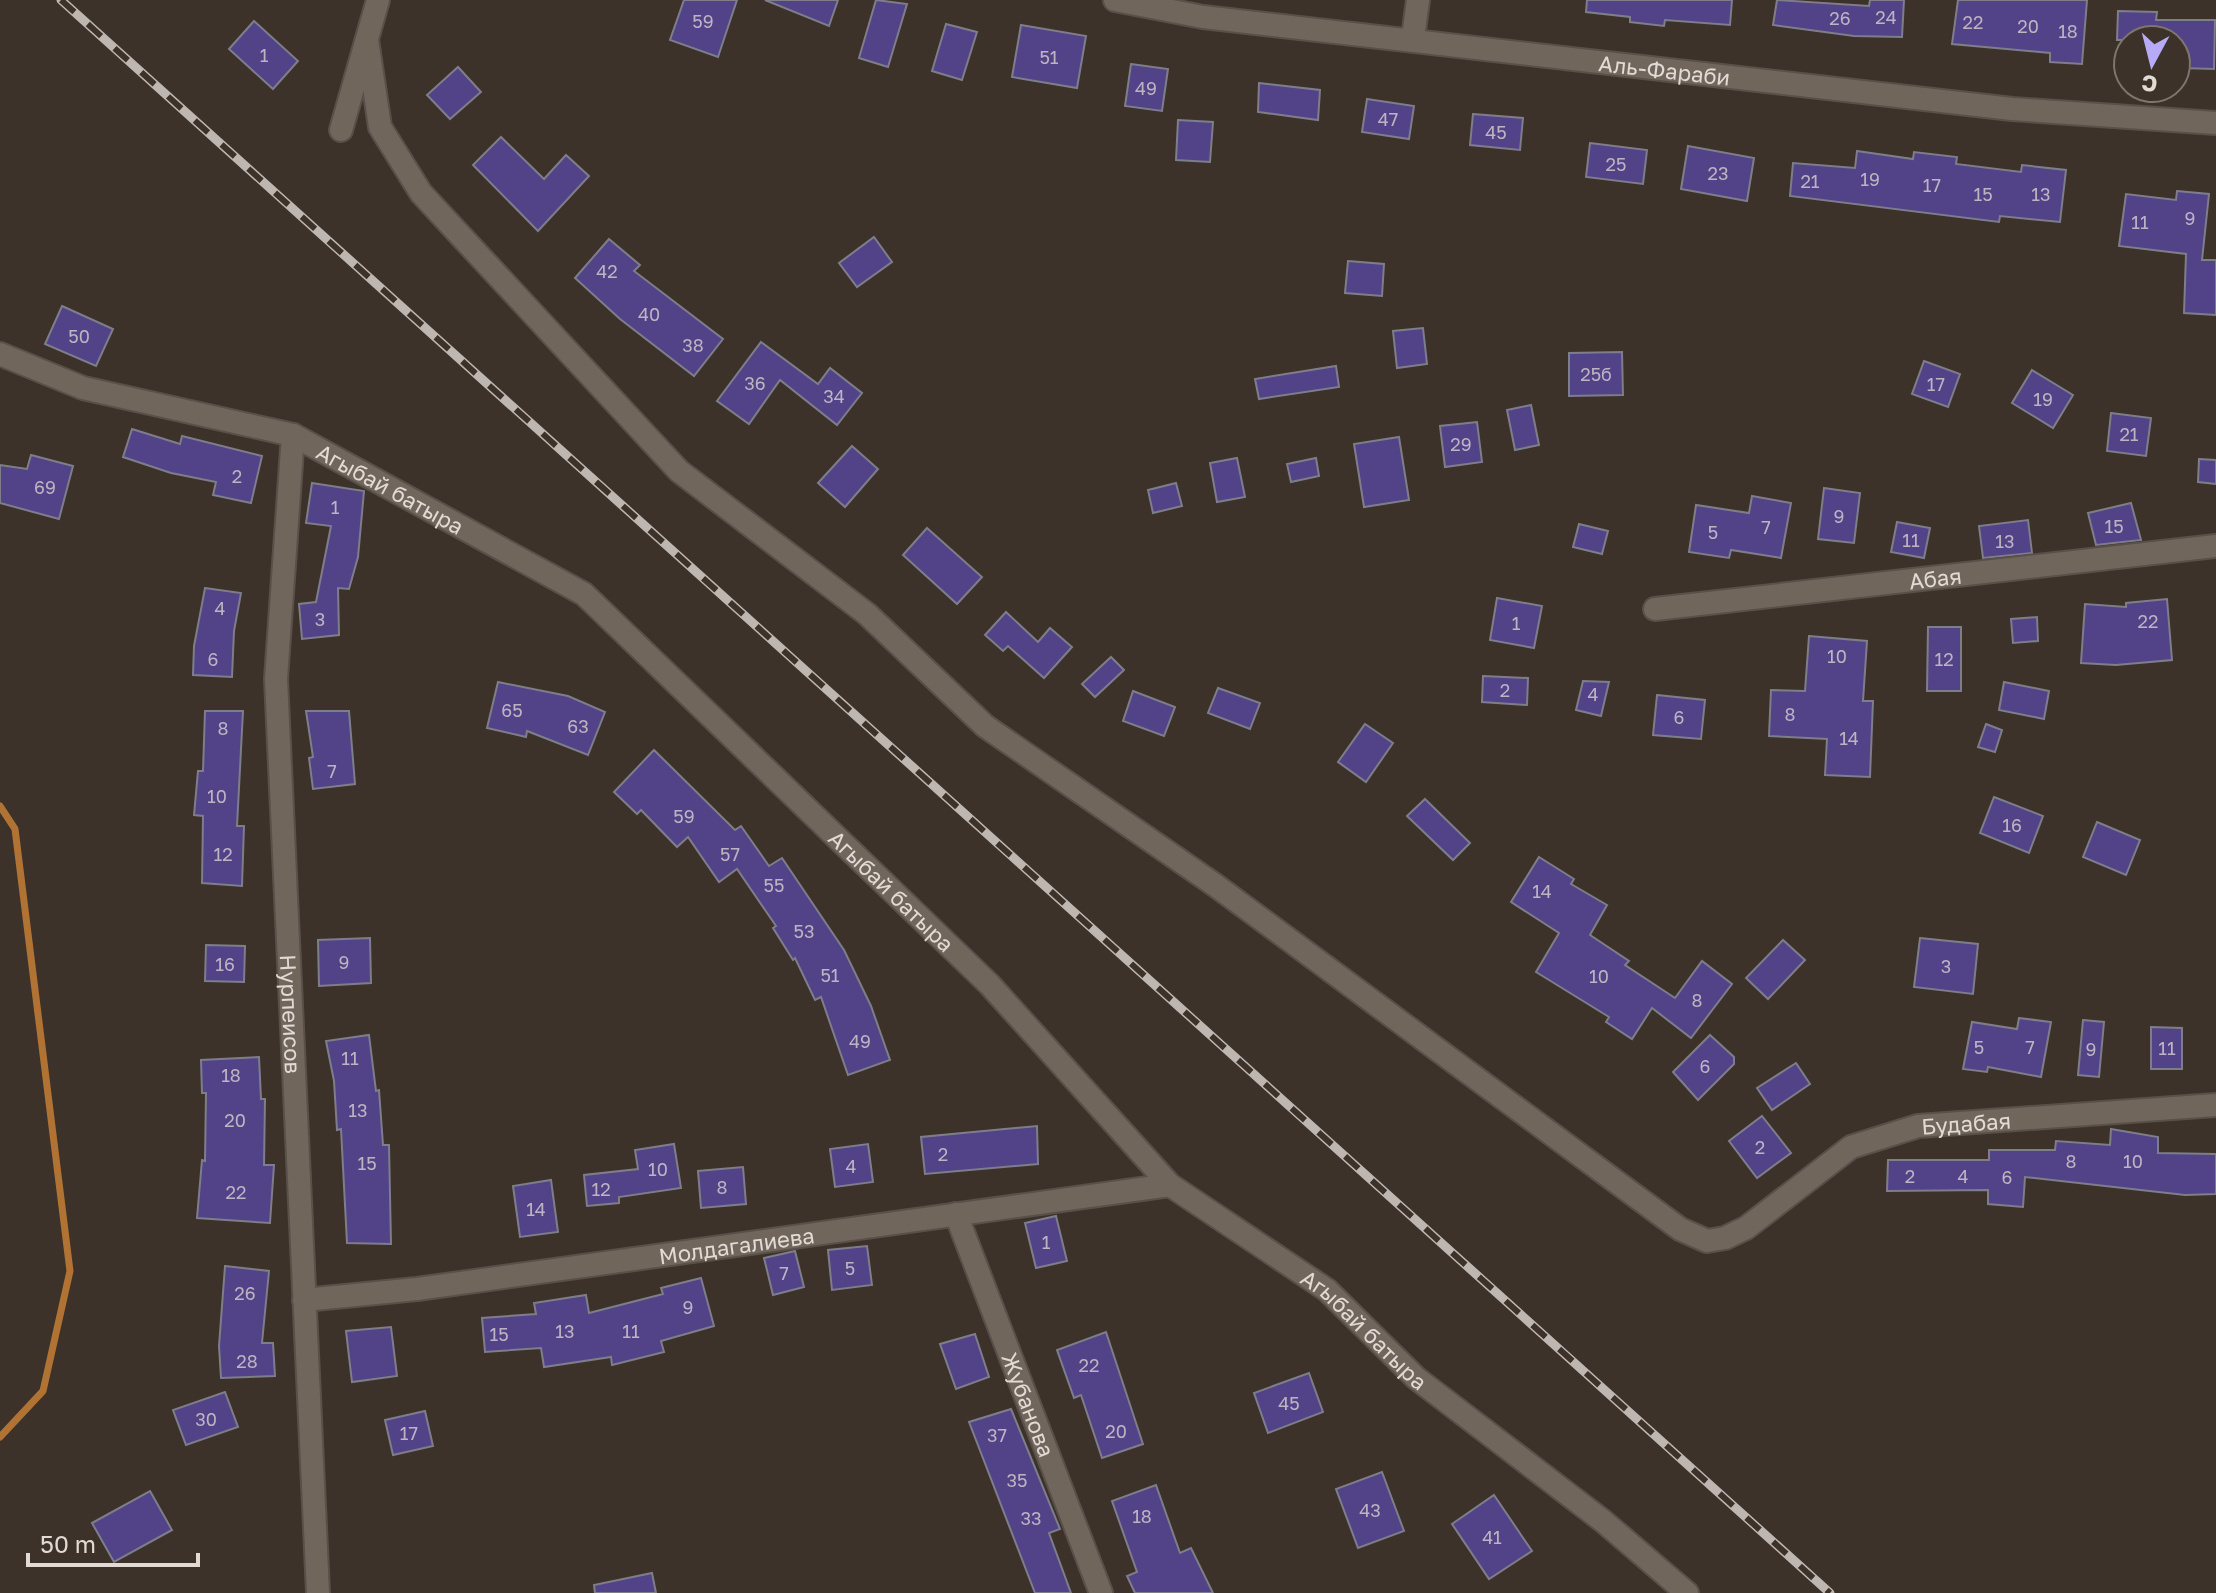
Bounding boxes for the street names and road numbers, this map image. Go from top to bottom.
street label: Аль-Фараби [1597,49,1732,90]
street label: Агыбай батыра [312,437,469,539]
street label: Абая [1908,561,1963,594]
street label: Агыбай батыра [824,824,960,957]
street label: Нурпеисов [275,954,308,1074]
street label: Будабая [1920,1106,2012,1139]
street label: Молдагалиева [657,1221,816,1269]
street label: Агыбай батыра [1296,1263,1433,1395]
street label: Жубанова [997,1349,1061,1461]

